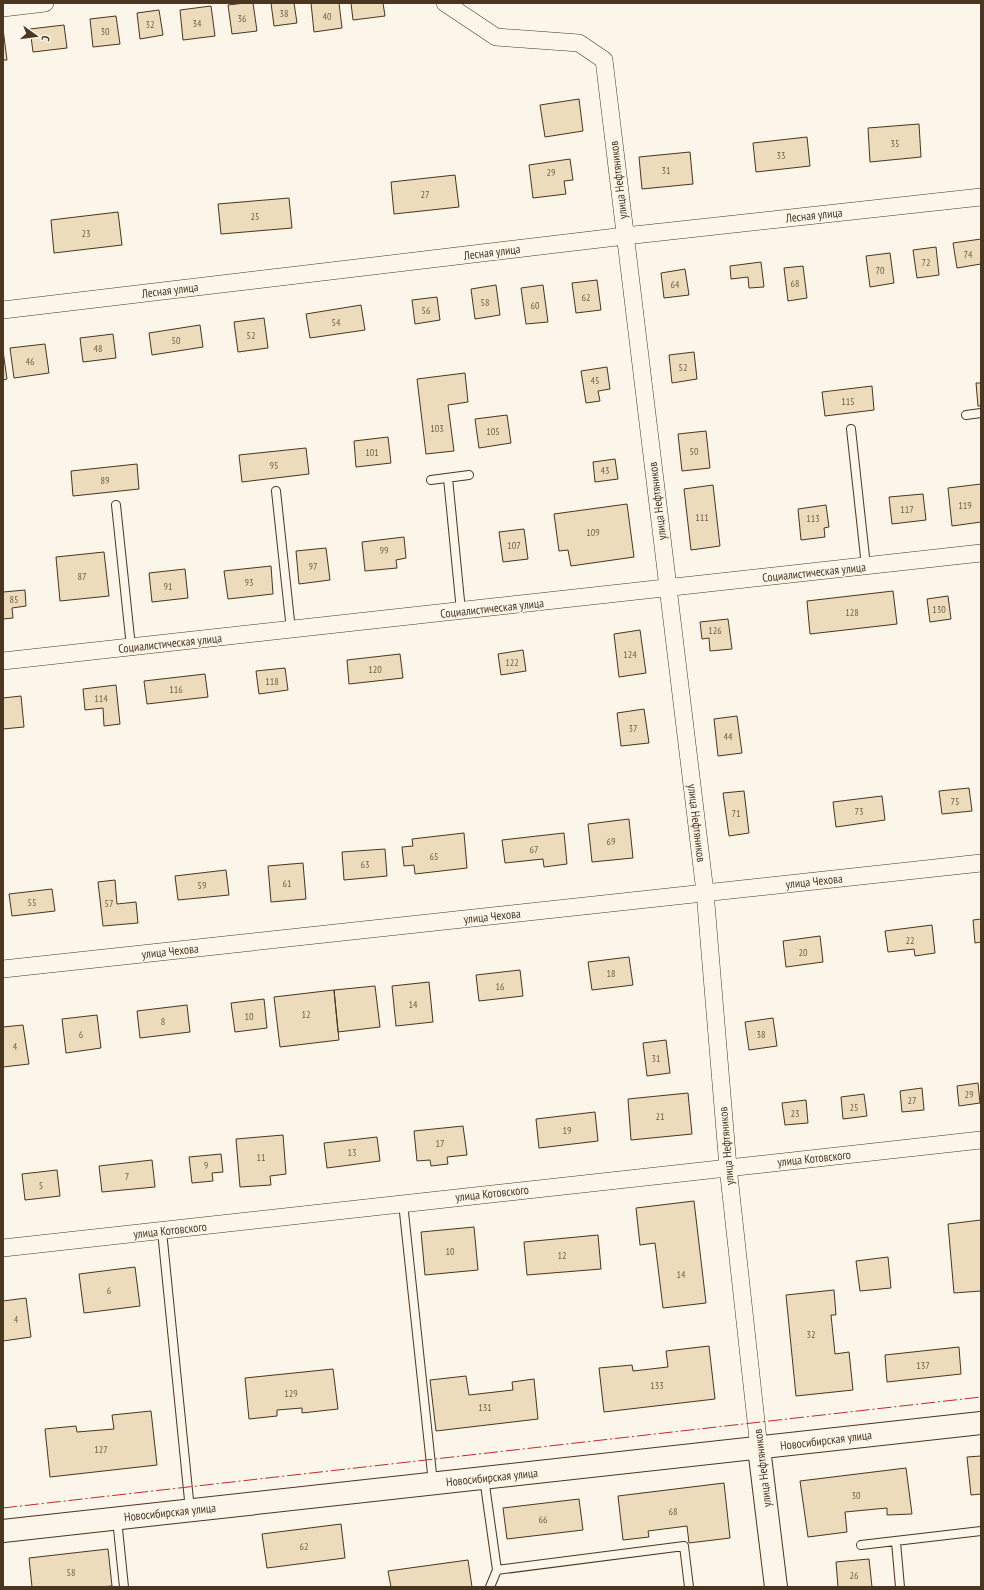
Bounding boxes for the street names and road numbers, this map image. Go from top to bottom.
street label: улица Нефтяников [606,140,630,220]
street label: Лесная улица [784,205,843,226]
street label: Лесная улица [462,241,521,263]
street label: Лесная улица [140,279,199,301]
street label: улица Нефтяников [645,461,669,541]
street label: Социалистическая улица [761,559,867,585]
street label: Социалистическая улица [439,595,545,621]
street label: Социалистическая улица [117,630,223,656]
street label: улица Нефтяников [685,783,709,863]
street label: улица Чехова [785,871,843,891]
street label: улица Чехова [463,906,521,926]
street label: улица Чехова [141,941,199,961]
street label: улица Нефтяников [715,1106,737,1186]
street label: улица Котовского [776,1147,852,1169]
street label: улица Котовского [454,1182,530,1204]
street label: улица Котовского [132,1219,208,1241]
street label: Новосибирская улица [779,1427,873,1453]
street label: улица Нефтяников [750,1428,774,1508]
street label: Новосибирская улица [445,1465,539,1489]
street label: Новосибирская улица [123,1500,217,1524]

